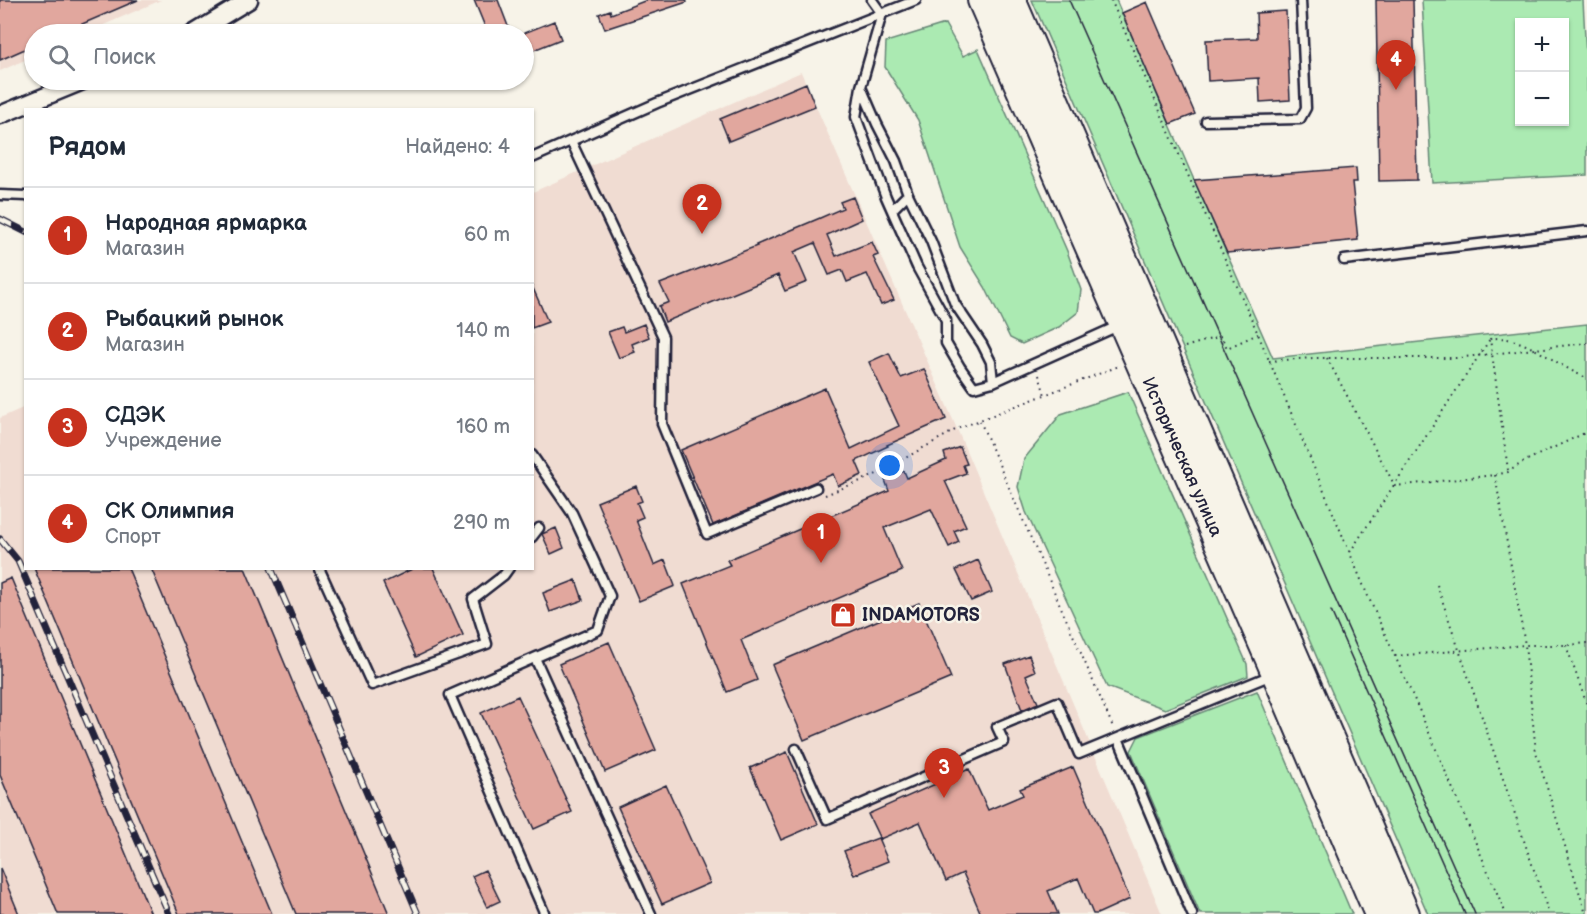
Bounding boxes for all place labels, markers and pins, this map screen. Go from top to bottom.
pin: 4 [1376,40,1416,90]
pin: 2 [682,184,722,234]
pin: 1 [802,514,840,563]
shop icon: INDAMOTORS [828,600,858,630]
place label: INDAMOTORS [862,605,980,626]
pin: 3 [924,748,964,798]

